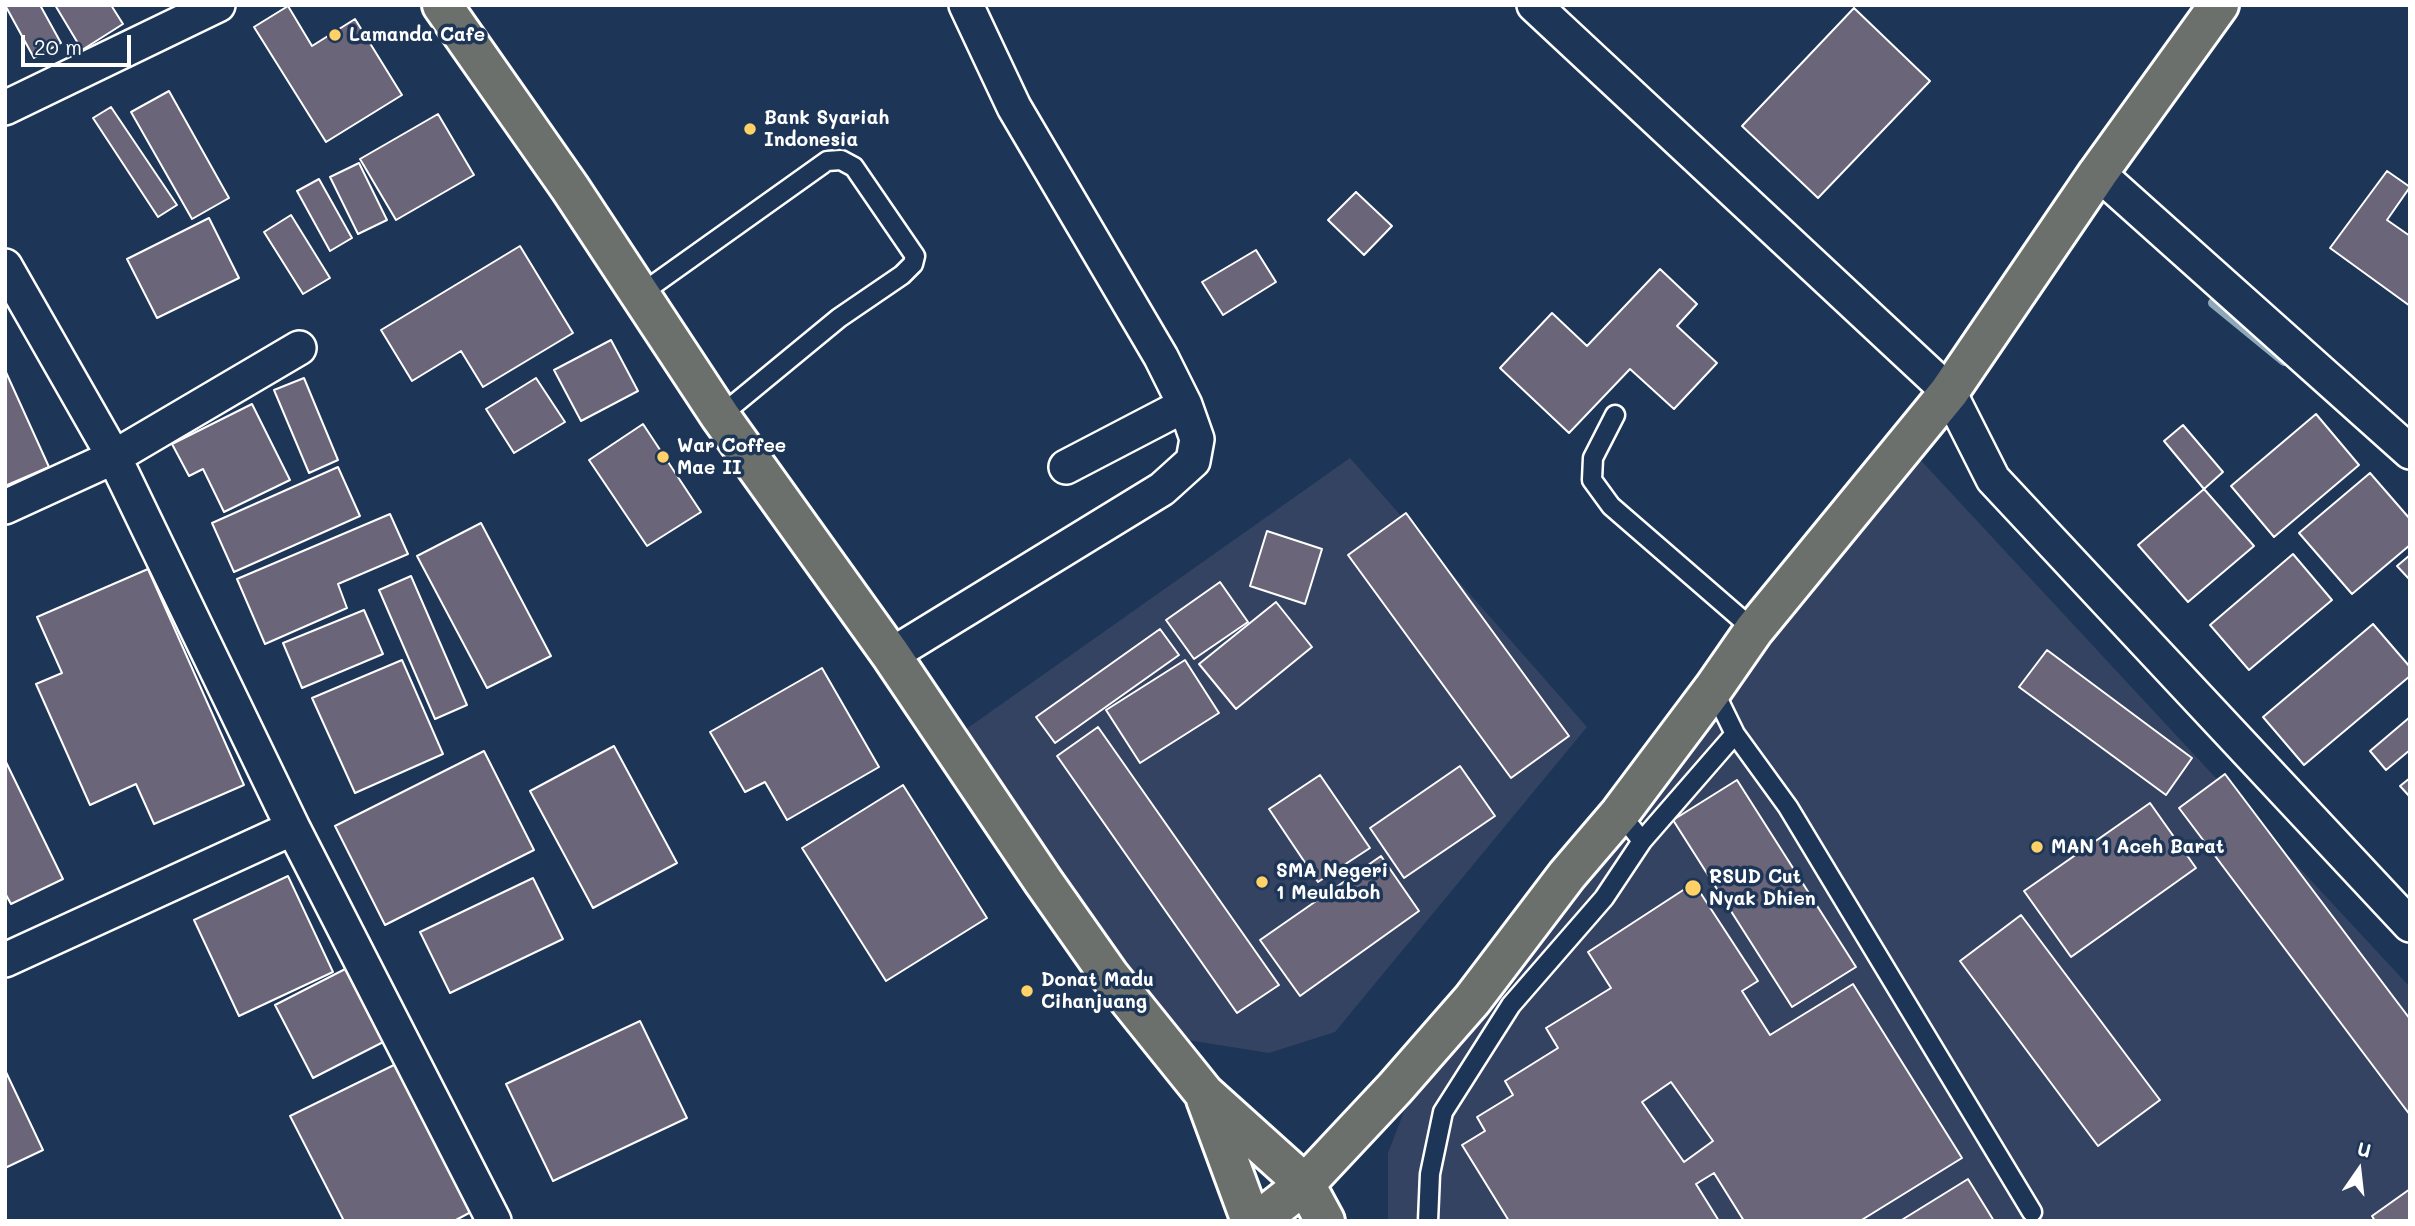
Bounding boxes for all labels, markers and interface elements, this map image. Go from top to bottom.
scale bar [24,21,135,65]
place label: Lamanda Cafe [349,24,485,46]
marker: Lamanda Cafe [327,27,343,43]
text: 20 m [34,33,82,60]
place label: Bank Syariah Indonesia [764,107,889,151]
marker: Bank Syariah Indonesia [742,121,758,137]
place label: War Coffee Mae II [677,435,786,479]
marker: War Coffee Mae II [655,449,671,465]
place label: MAN 1 Aceh Barat [2051,836,2224,858]
marker: MAN 1 Aceh Barat [2029,839,2045,855]
place label: SMA Negeri 1 Meulaboh [1276,860,1388,904]
place label: RSUD Cut Nyak Dhien [1709,866,1816,910]
marker: SMA Negeri 1 Meulaboh [1254,874,1270,890]
marker: RSUD Cut Nyak Dhien [1683,878,1703,898]
place label: Donat Madu Cihanjuang [1041,969,1154,1013]
marker: Donat Madu Cihanjuang [1019,983,1035,999]
north arrow [2324,1135,2394,1205]
text: U [2355,1135,2374,1163]

